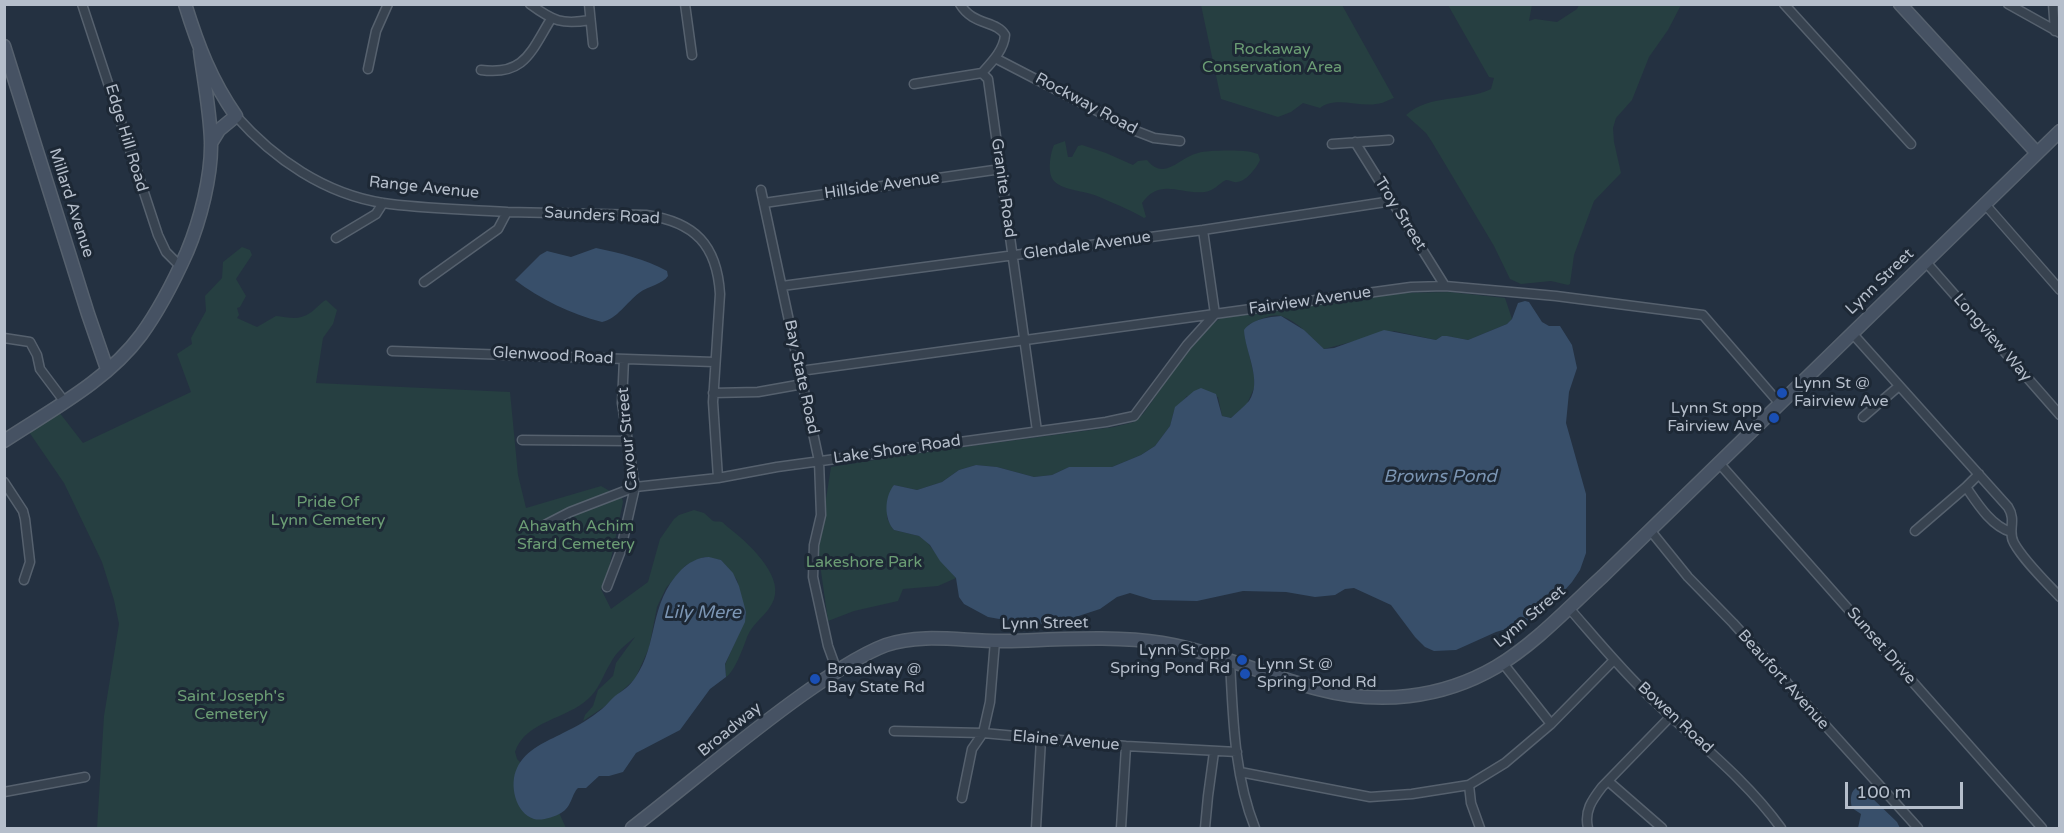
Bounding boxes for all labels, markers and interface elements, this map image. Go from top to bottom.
park label: Rockaway Conservation Area [1202,40,1342,78]
street label: Rockway Road [1032,69,1140,139]
street label: Edge Hill Road [101,82,151,194]
street label: Granite Road [987,137,1019,239]
street label: Millard Avenue [44,146,98,260]
street label: Hillside Avenue [823,168,941,204]
street label: Range Avenue [368,173,480,203]
street label: Troy Street [1370,174,1430,254]
street label: Saunders Road [544,203,660,229]
street label: Glendale Avenue [1022,228,1152,264]
street label: Lynn Street [1842,245,1918,319]
street label: Fairview Avenue [1248,283,1372,319]
street label: Longview Way [1949,290,2035,386]
street label: Bay State Road [779,318,823,436]
street label: Glenwood Road [492,343,614,369]
place label: Lynn St @ Fairview Ave [1794,374,1889,412]
street label: Cavour Street [614,386,642,492]
marker: Lynn St @ Fairview Ave [1775,386,1789,400]
place label: Lynn St opp Fairview Ave [1667,399,1762,437]
marker: Lynn St opp Fairview Ave [1767,411,1781,425]
street label: Lake Shore Road [832,432,962,468]
water label: Browns Pond [1383,466,1497,488]
park label: Pride Of Lynn Cemetery [271,493,385,531]
park label: Ahavath Achim Sfard Cemetery [517,517,635,555]
park label: Lakeshore Park [806,553,922,573]
street label: Lynn Street [1490,582,1570,652]
water label: Lily Mere [663,602,741,624]
street label: Sunset Drive [1842,604,1920,688]
street label: Lynn Street [1001,614,1089,634]
street label: Beaufort Avenue [1733,626,1833,734]
place label: Lynn St opp Spring Pond Rd [1110,641,1230,679]
marker: Lynn St opp Spring Pond Rd [1235,653,1249,667]
place label: Lynn St @ Spring Pond Rd [1257,655,1377,693]
place label: Broadway @ Bay State Rd [827,660,925,698]
marker: Lynn St @ Spring Pond Rd [1238,667,1252,681]
marker: Broadway @ Bay State Rd [808,672,822,686]
street label: Bowen Road [1633,678,1717,758]
park label: Saint Joseph's Cemetery [177,687,285,725]
street label: Broadway [695,699,765,761]
street label: Elaine Avenue [1012,727,1120,755]
scale bar [1848,770,1966,808]
text: 100 m [1856,781,1911,803]

